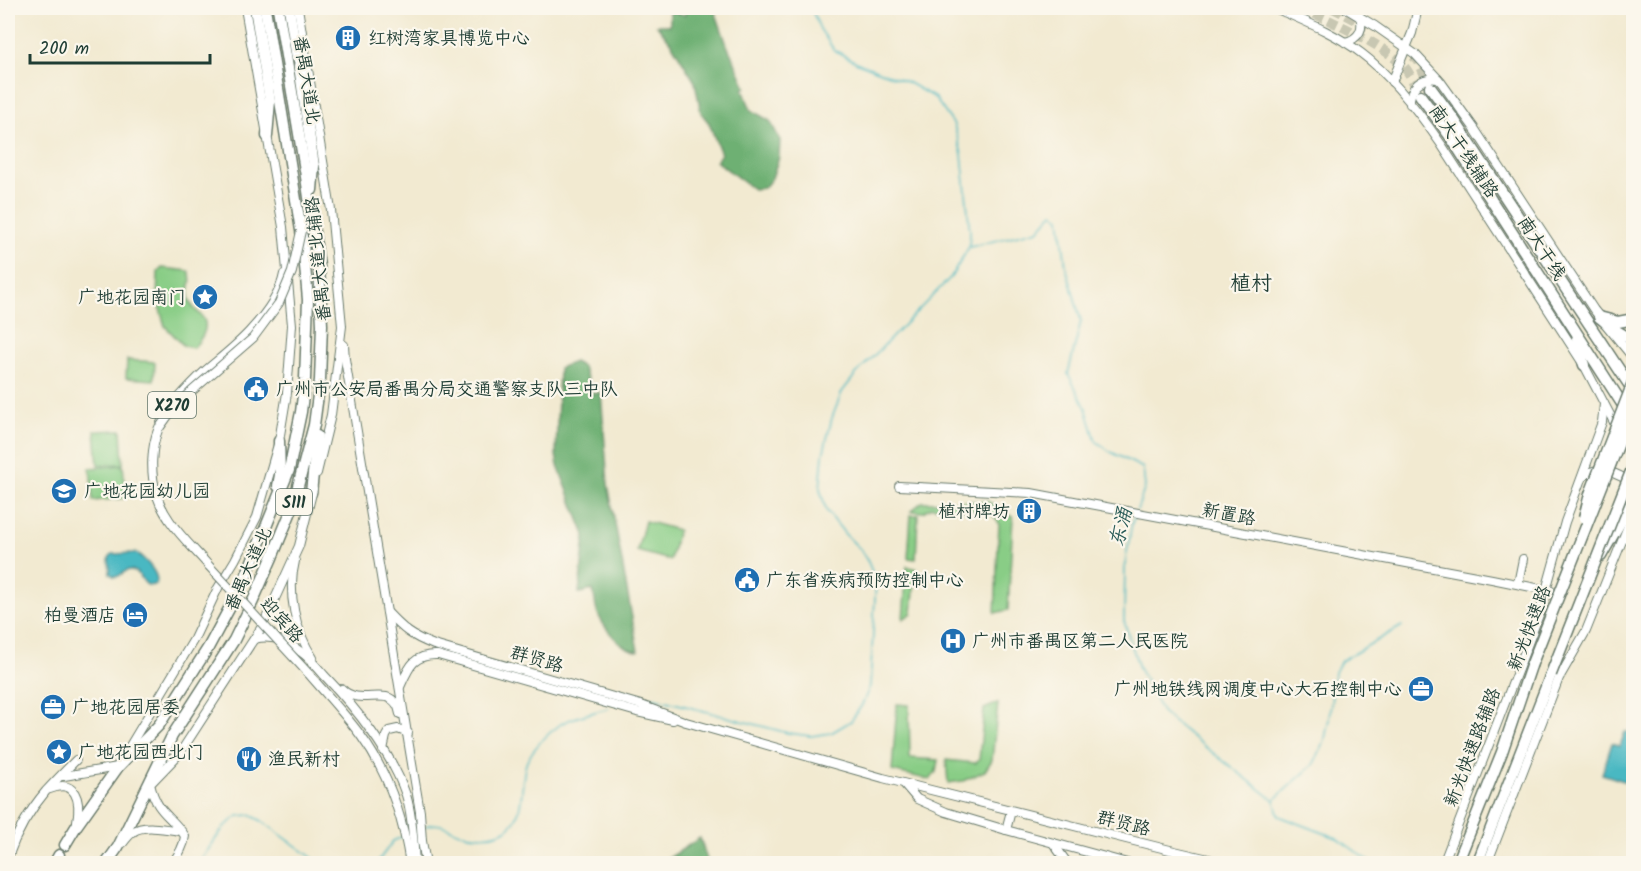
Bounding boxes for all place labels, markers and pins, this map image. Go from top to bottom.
building icon: 红树湾家具博览中心 [333,23,363,53]
place label: 红树湾家具博览中心 [368,25,530,54]
place icon: 广地花园南门 [190,282,220,312]
place label: 广地花园南门 [78,284,186,313]
public building icon: 广州市公安局番禺分局交通警察支队三中队 [241,374,271,404]
place label: 广州市公安局番禺分局交通警察支队三中队 [276,376,618,405]
school or university icon: 广地花园幼儿园 [49,476,79,506]
place label: 广地花园幼儿园 [84,478,210,507]
building icon: 植村牌坊 [1014,496,1044,526]
place label: 植村牌坊 [938,498,1010,527]
public building icon: 广东省疾病预防控制中心 [732,565,762,595]
place label: 广东省疾病预防控制中心 [766,567,964,596]
hotel icon: 柏曼酒店 [120,600,150,630]
place label: 柏曼酒店 [44,602,116,631]
hospital icon: 广州市番禺区第二人民医院 [938,626,968,656]
place label: 广州市番禺区第二人民医院 [972,628,1188,657]
office icon: 广州地铁线网调度中心大石控制中心 [1406,674,1436,704]
place label: 广州地铁线网调度中心大石控制中心 [1114,676,1402,705]
office icon: 广地花园居委 [38,692,68,722]
place label: 广地花园居委 [72,694,180,723]
place icon: 广地花园西北门 [44,737,74,767]
place label: 广地花园西北门 [78,739,204,768]
restaurant icon: 渔民新村 [234,744,264,774]
place label: 渔民新村 [268,746,340,775]

